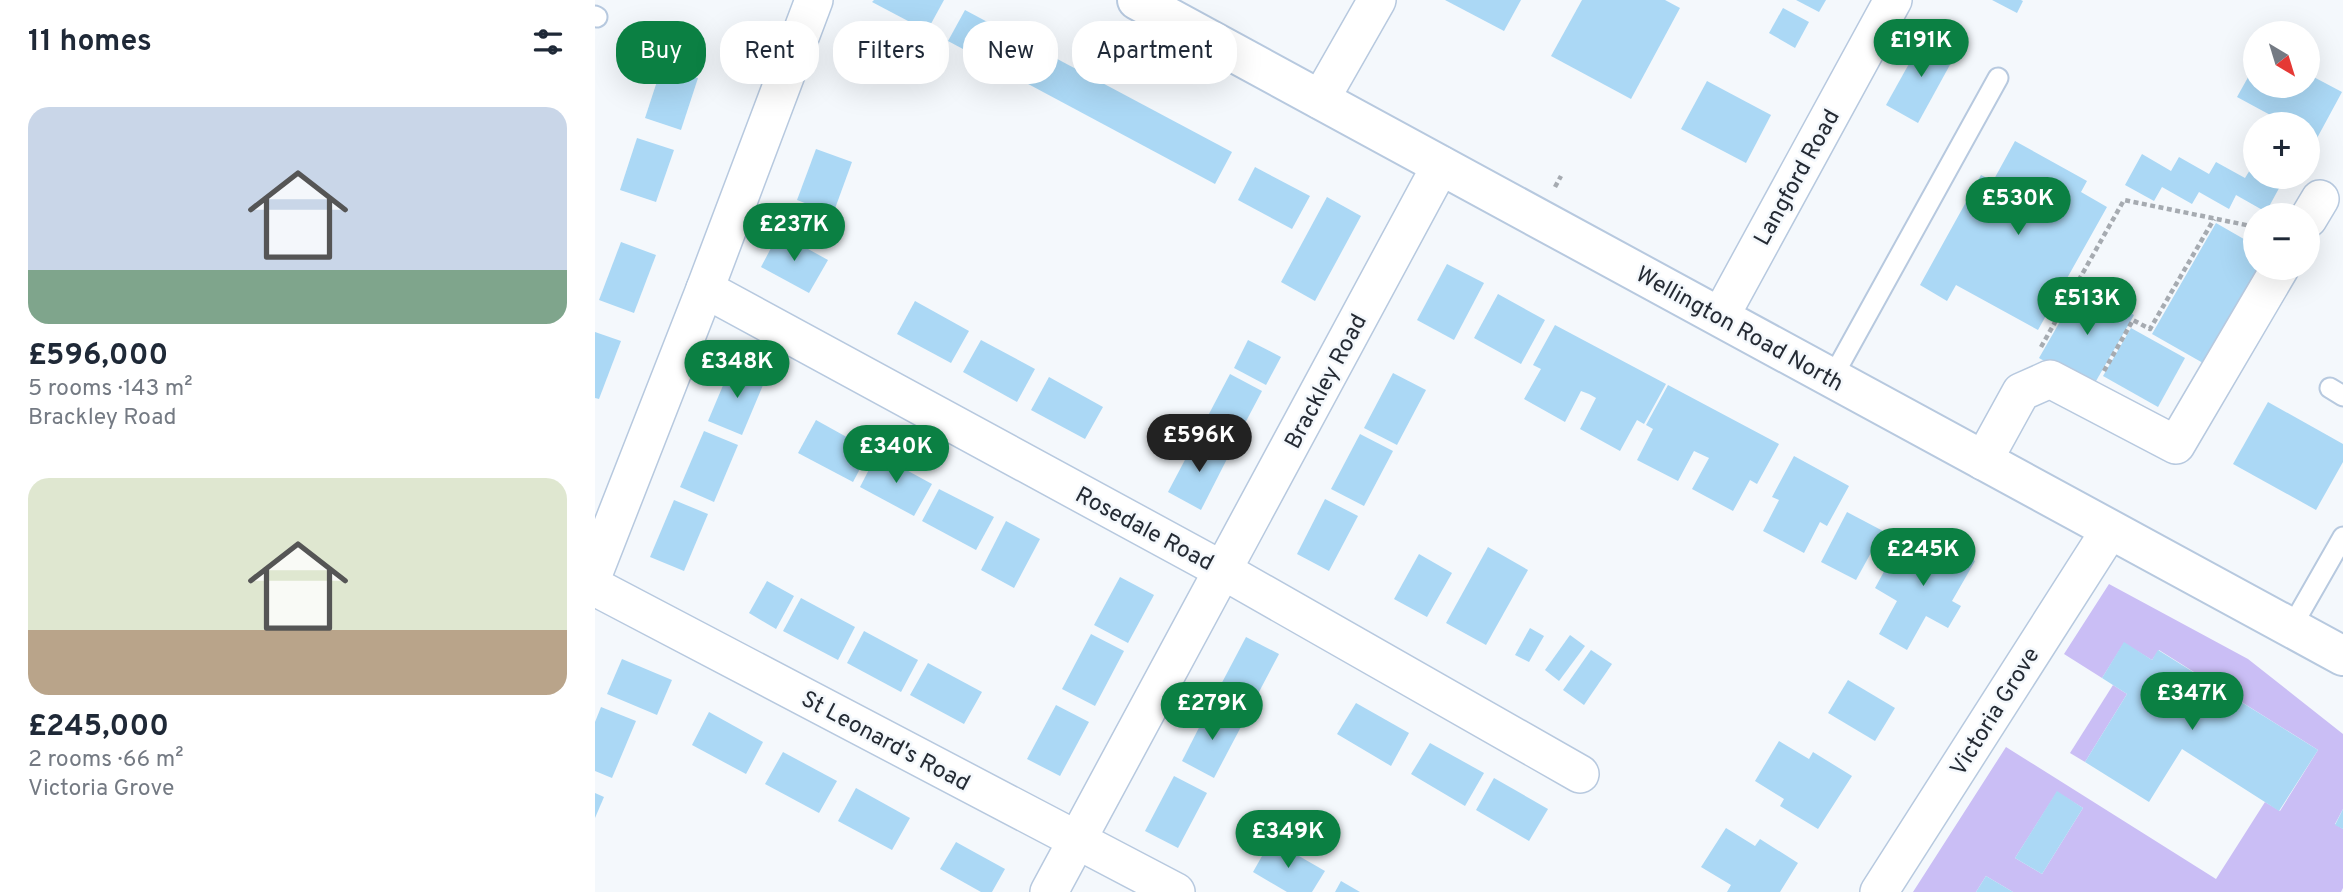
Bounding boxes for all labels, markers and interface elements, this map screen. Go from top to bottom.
pin: £191K [1872,20,1970,79]
chip: Buy [616,21,706,84]
chip: Rent [720,21,819,84]
chip: Filters [833,21,949,84]
chip: New [963,21,1058,84]
chip: Apartment [1072,21,1237,84]
north arrow [2243,21,2321,98]
map controls [2243,21,2320,280]
icon: filters [529,23,567,61]
text: 11 homes [28,24,152,61]
text: £191K [1890,27,1952,56]
street label: Langford Road [1749,105,1848,251]
button: + [2243,112,2320,189]
icon: home [235,152,361,278]
pin: £530K [1969,177,2067,237]
text: £530K [1982,185,2054,214]
button: − [2243,203,2320,280]
pin: £237K [745,204,843,263]
text: £237K [759,211,829,240]
street label: Wellington Road North [1630,261,1848,399]
pin: £513K [2038,278,2136,337]
text: £513K [2053,285,2121,314]
street label: Brackley Road [1280,310,1375,455]
text: £596,000 [28,338,168,375]
pin: £348K [688,340,786,400]
text: £348K [700,348,774,377]
text: 5 rooms · 143 m² [28,375,193,404]
text: Brackley Road [28,404,177,433]
pin: £596K [1150,414,1248,474]
text: £596K [1163,422,1235,451]
pin: £340K [847,426,945,485]
text: £340K [859,433,933,462]
street label: Rosedale Road [1070,482,1218,579]
icon: home [235,523,361,649]
pin: £245K [1874,528,1972,588]
text: £245K [1886,536,1960,565]
street label: Victoria Grove [1945,643,2047,782]
pin: £347K [2143,672,2241,732]
text: £347K [2156,680,2228,709]
pin: £279K [1163,682,1261,742]
street label: St Leonard's Road [795,685,974,799]
text: £279K [1177,690,1247,719]
text: £245,000 [28,709,169,746]
text: 2 rooms · 66 m² [28,746,184,775]
text: Victoria Grove [28,775,174,804]
pin: £349K [1239,810,1337,870]
text: £349K [1252,818,1324,847]

